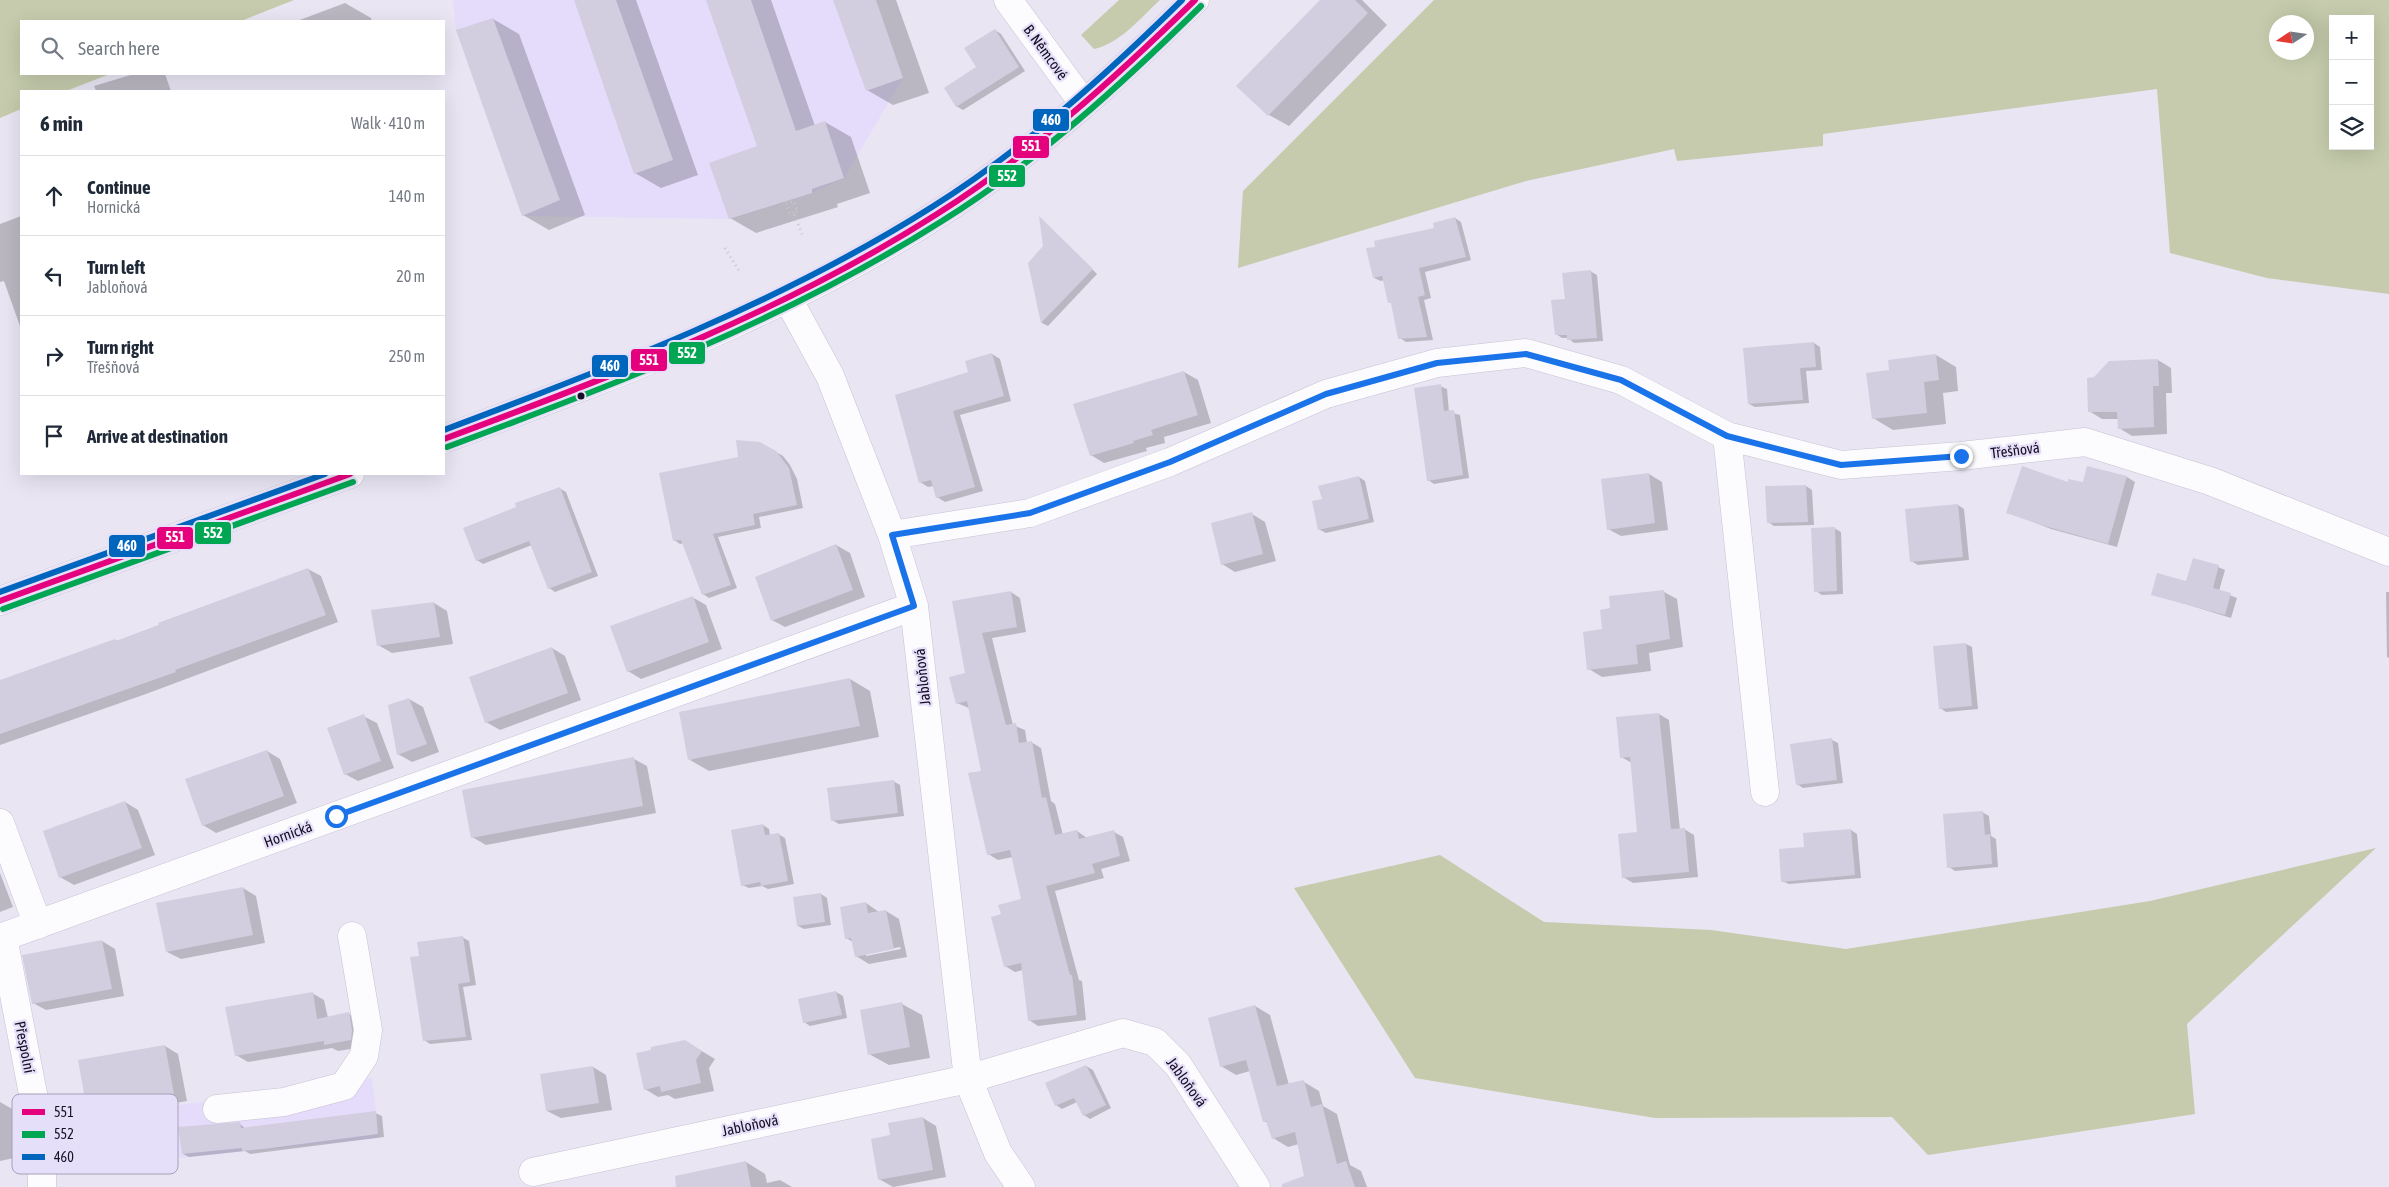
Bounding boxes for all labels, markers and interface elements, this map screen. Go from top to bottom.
north arrow [2269,15,2314,60]
map controls [2329,15,2374,150]
button: + [2329,15,2374,60]
search box [20,20,445,75]
street label: B. Němcové [1020,21,1072,83]
icon: search [38,34,66,62]
text: Search here [78,37,160,59]
button: − [2329,60,2374,105]
button: layers [2329,105,2374,150]
line badge: 460 [1032,108,1070,132]
text: 6 min [40,111,83,135]
text: 460 [1040,112,1061,128]
text: Walk · 410 m [351,114,425,132]
line badge: 551 [1012,135,1050,159]
text: 551 [1021,138,1041,154]
line badge: 552 [988,164,1026,188]
text: 552 [997,168,1017,184]
text: Continue [87,176,151,198]
icon: ahead [40,182,68,210]
text: 140 m [389,187,425,205]
text: Hornická [87,198,140,216]
text: Turn left [87,256,145,278]
icon: left [40,262,68,290]
text: 20 m [396,267,425,285]
text: Jabloňová [87,278,148,296]
text: Turn right [87,336,154,358]
line badge: 552 [668,341,706,365]
icon: right [40,342,68,370]
text: 552 [677,345,697,361]
text: 250 m [389,347,425,365]
line badge: 551 [630,348,668,372]
text: 551 [639,352,659,368]
line badge: 460 [591,354,629,378]
text: Třešňová [87,358,140,376]
text: 460 [599,358,620,374]
unlabelled marker [576,391,586,401]
icon: arrive [40,422,68,450]
text: Arrive at destination [87,425,228,447]
street label: Třešňová [1989,439,2041,461]
route end [1950,445,1973,468]
line badge: 552 [194,521,232,545]
text: 552 [203,525,223,541]
line badge: 551 [156,526,194,550]
text: 551 [165,529,185,545]
line badge: 460 [108,534,146,558]
text: 460 [116,538,137,554]
street label: Jabloňová [911,648,933,706]
route start [325,805,348,828]
street label: Hornická [262,817,314,851]
street label: Přespolní [12,1019,38,1075]
street label: Jabloňová [1163,1054,1211,1110]
legend [12,1094,178,1174]
text: 551 [54,1104,74,1120]
street label: Jabloňová [720,1111,780,1139]
text: 552 [54,1126,74,1142]
text: 460 [54,1149,74,1165]

